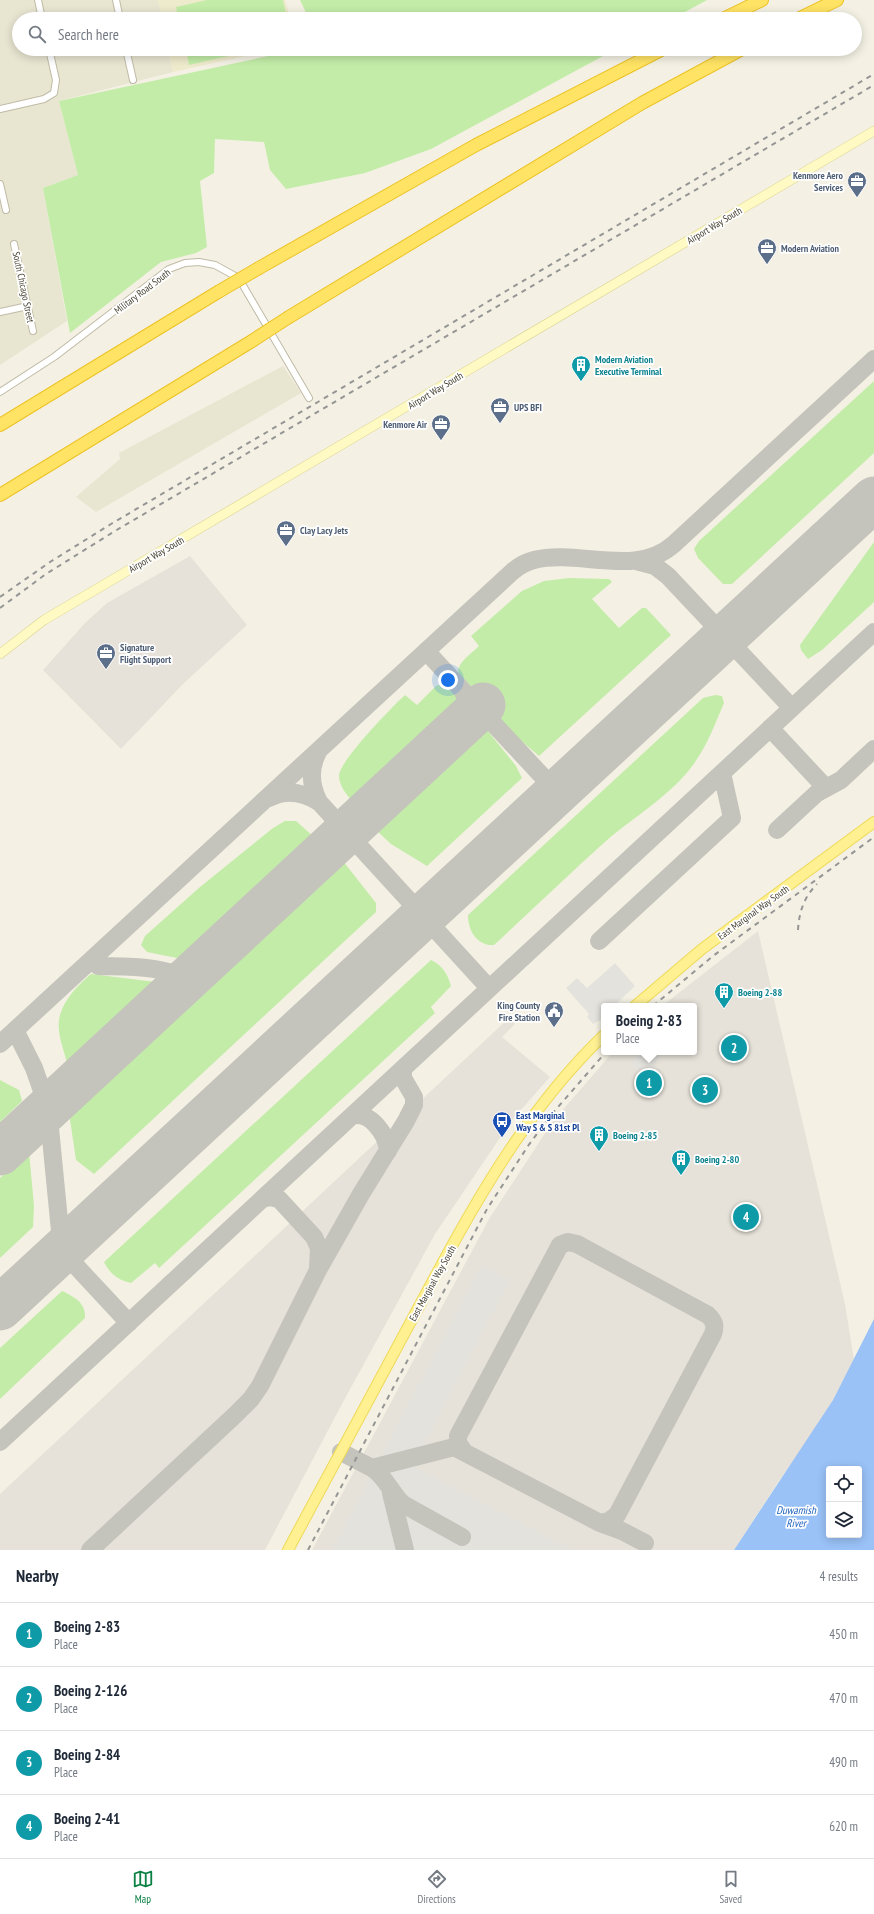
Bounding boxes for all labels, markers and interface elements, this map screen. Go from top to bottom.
search box [12,12,862,56]
icon: search [26,23,48,45]
text: Search here [58,25,119,44]
place label: Kenmore Aero Services [793,169,844,194]
office icon: Kenmore Aero Services [846,170,868,198]
street label: Airport Way South [684,204,744,247]
office icon: Modern Aviation [756,237,778,265]
place label: Modern Aviation [781,242,839,255]
street label: South Chicago Street [10,250,37,324]
street label: Military Road South [111,266,173,317]
place label: Modern Aviation Executive Terminal [595,353,662,378]
building icon: Modern Aviation Executive Terminal [570,354,592,382]
street label: Airport Way South [405,369,465,412]
office icon: UPS BFI [489,396,511,424]
place label: UPS BFI [514,401,542,414]
office icon: Kenmore Air [430,413,452,441]
place label: Kenmore Air [383,418,427,431]
office icon: Clay Lacy Jets [275,519,297,547]
place label: Clay Lacy Jets [300,524,348,537]
street label: Airport Way South [126,533,186,576]
place label: Signature Flight Support [120,641,171,666]
office icon: Signature Flight Support [95,642,117,670]
your location [438,670,458,690]
street label: East Marginal Way South [715,882,791,943]
building icon: Boeing 2-88 [713,981,735,1009]
place label: Boeing 2-88 [738,986,782,999]
place label: King County Fire Station [497,999,541,1024]
public building icon: King County Fire Station [543,1000,565,1028]
popup [601,1003,697,1055]
text: Boeing 2-83 [616,1011,682,1030]
text: Place [616,1030,640,1047]
pin: 2 [721,1033,747,1063]
pin: 1 [636,1068,662,1098]
pin: 3 [692,1075,718,1105]
place label: East Marginal Way S & S 81st Pl [515,1109,580,1134]
bus stop icon: East Marginal Way S & S 81st Pl [491,1110,513,1138]
building icon: Boeing 2-85 [588,1124,610,1152]
place label: Boeing 2-85 [613,1129,657,1142]
building icon: Boeing 2-80 [670,1148,692,1176]
place label: Boeing 2-80 [695,1153,739,1166]
pin: 4 [733,1202,759,1232]
street label: East Marginal Way South [406,1243,459,1324]
map controls [826,1466,862,1538]
button: locate [826,1466,862,1502]
button: layers [826,1502,862,1538]
water label: Duwamish River [776,1503,817,1530]
text: Nearby [16,1565,59,1587]
text: 4 results [819,1568,858,1585]
text: Boeing 2-83 [54,1617,120,1636]
text: 1 [26,1626,32,1643]
text: 450 m [829,1626,858,1643]
text: Place [54,1636,78,1653]
text: Boeing 2-126 [54,1681,127,1700]
text: 2 [26,1690,32,1707]
text: 470 m [829,1690,858,1707]
text: Place [54,1700,78,1717]
text: Boeing 2-84 [54,1745,120,1764]
text: 3 [26,1754,32,1771]
text: 490 m [829,1754,858,1771]
text: Place [54,1764,78,1781]
text: Boeing 2-41 [54,1809,120,1828]
text: 4 [26,1818,32,1835]
text: 620 m [829,1818,858,1835]
text: Place [54,1828,78,1845]
tab: Map [132,1868,154,1906]
tab: Directions [418,1868,456,1906]
tab: Saved [719,1868,742,1906]

